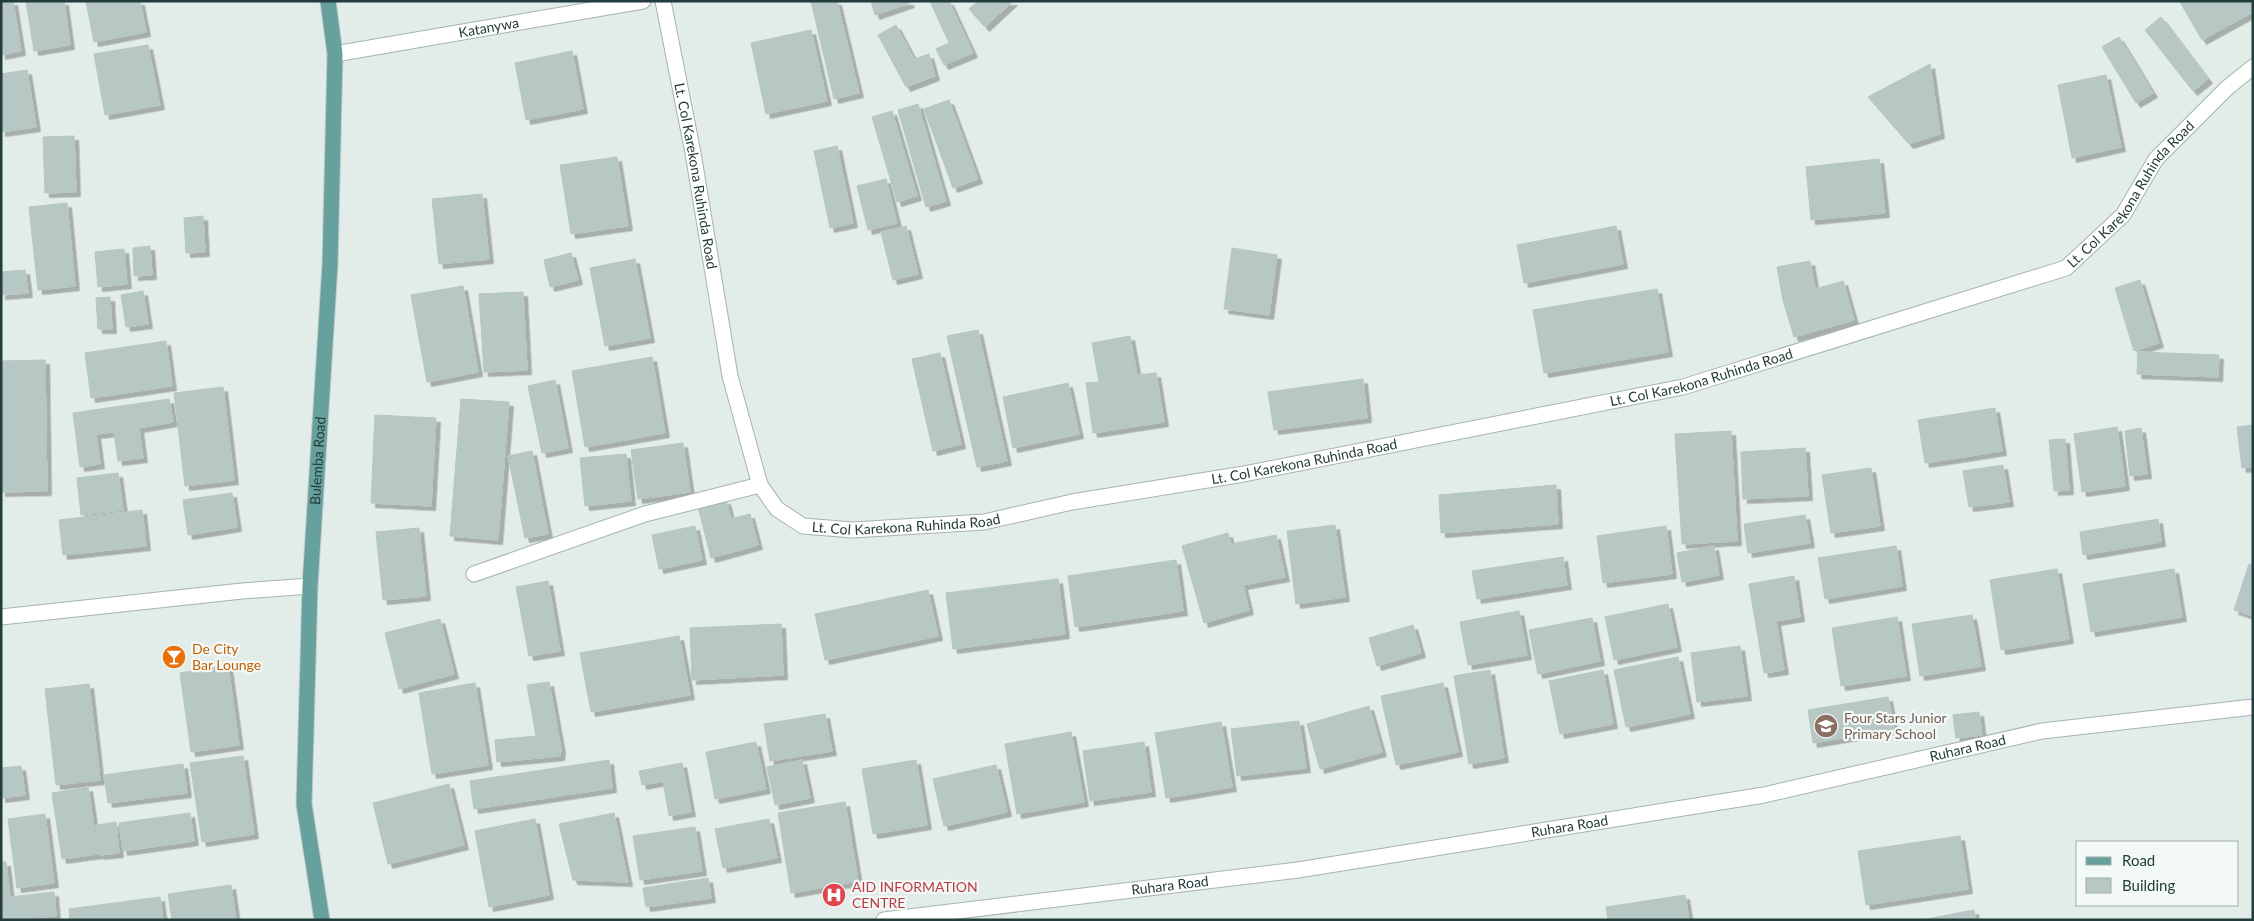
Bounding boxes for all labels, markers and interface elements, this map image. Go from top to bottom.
street label: Katanywa [457,14,520,41]
street label: Lt. Col Karekona Ruhinda Road [671,81,721,270]
street label: Lt. Col Karekona Ruhinda Road [2063,117,2197,271]
street label: Lt. Col Karekona Ruhinda Road [1608,344,1795,409]
street label: Bulemba Road [306,416,329,505]
street label: Lt. Col Karekona Ruhinda Road [1210,435,1399,487]
street label: Lt. Col Karekona Ruhinda Road [811,510,1002,538]
place label: De City Bar Lounge [192,640,261,673]
bar icon: De City Bar Lounge [161,644,187,670]
place label: Four Stars Junior Primary School [1844,709,1947,742]
school or university icon: Four Stars Junior Primary School [1813,713,1839,739]
street label: Ruhara Road [1928,731,2007,765]
street label: Ruhara Road [1530,811,1609,840]
legend [2076,841,2239,906]
text: Road [2122,851,2155,869]
street label: Ruhara Road [1130,872,1209,898]
text: Building [2122,876,2175,894]
place label: AID INFORMATION CENTRE [852,878,978,911]
hospital icon: AID INFORMATION CENTRE [821,882,847,908]

